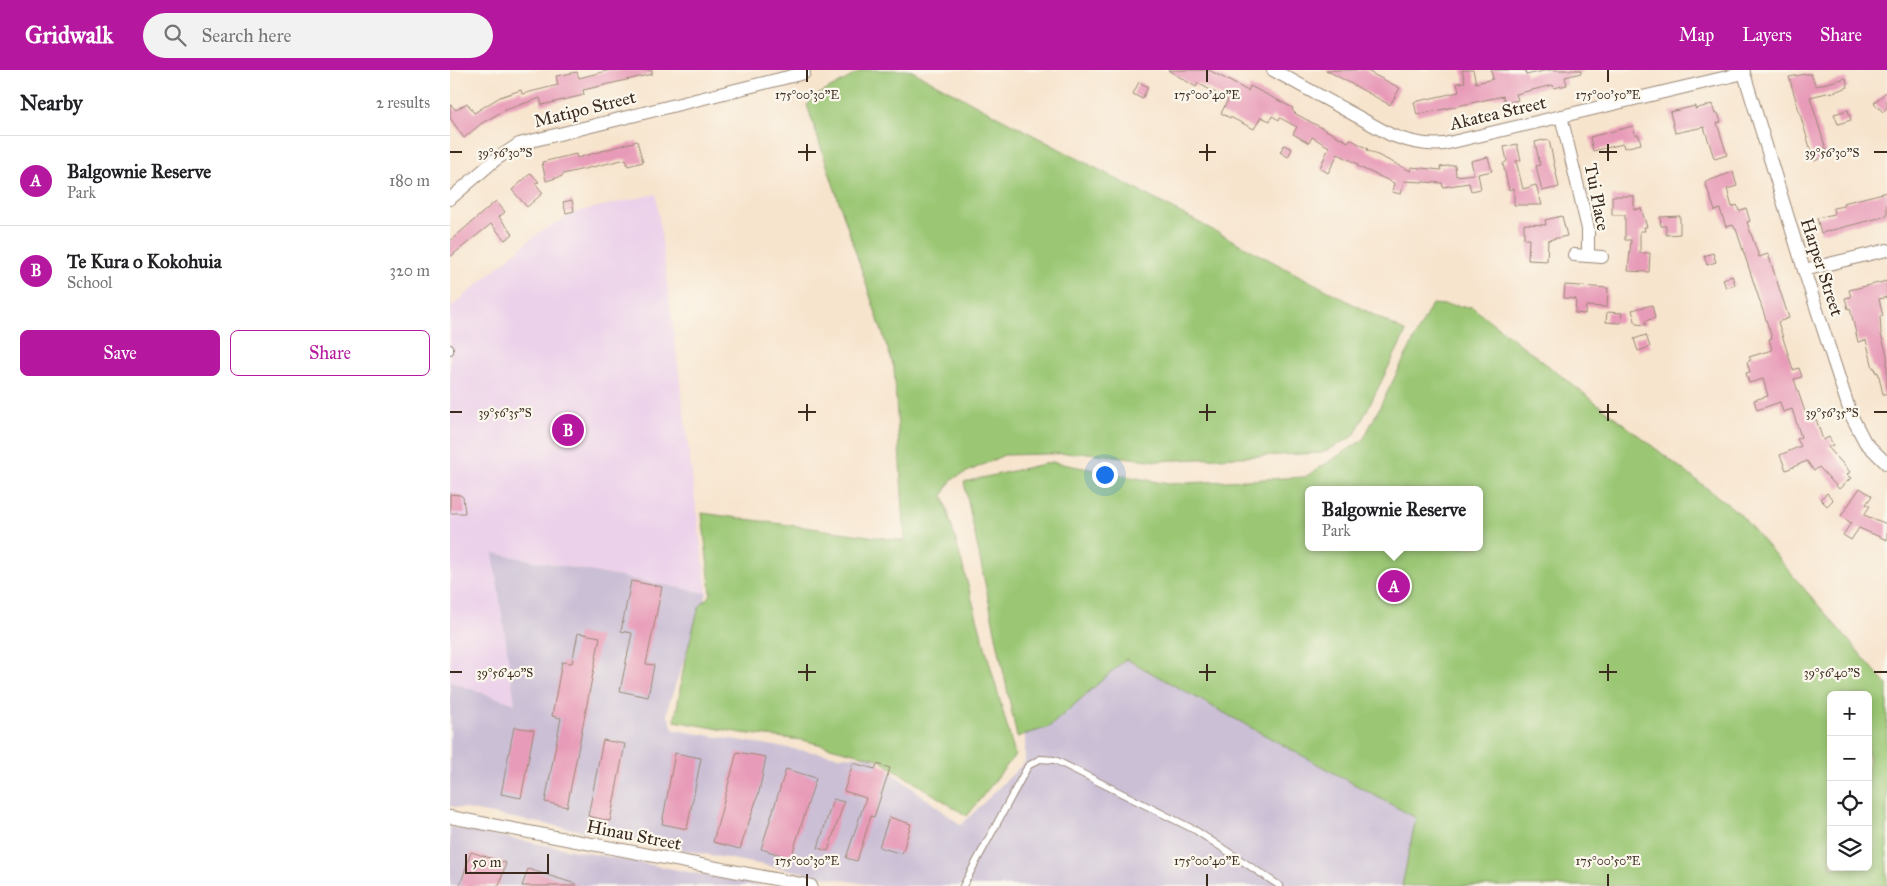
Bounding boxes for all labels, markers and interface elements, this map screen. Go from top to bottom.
search box [143,13,493,58]
text: Gridwalk [25,20,113,50]
icon: search [161,21,189,49]
text: Search here [201,24,291,47]
text: Map [1679,24,1714,46]
text: Layers [1742,24,1792,46]
text: Share [1820,24,1862,46]
street label: Matipo Street [532,86,639,132]
text: 175°00'30"E [775,88,839,102]
text: 175°00'40"E [1174,88,1240,102]
text: 175°00'50"E [1576,88,1641,102]
text: Nearby [20,90,83,116]
street label: Akatea Street [1447,91,1549,135]
text: 2 results [376,93,430,112]
text: 39°56'30"S [478,146,532,160]
text: 39°56'30"S [1805,146,1859,160]
text: Balgownie Reserve [67,160,211,183]
street label: Tui Place [1580,161,1614,233]
text: A [31,171,41,190]
text: 180 m [389,171,430,190]
text: Park [67,183,96,202]
street label: Harper Street [1796,215,1848,319]
text: Te Kura o Kokohuia [67,250,222,273]
text: B [31,261,41,280]
text: 320 m [390,261,430,280]
text: School [67,273,112,292]
button: Save [20,330,220,376]
button: Share [230,330,430,376]
text: 39°56'35"S [478,406,532,420]
text: 39°56'35"S [1805,406,1859,420]
pin: B [552,411,584,449]
your location [1092,462,1118,488]
popup [1305,486,1483,551]
text: Balgownie Reserve [1322,498,1466,521]
text: Park [1322,521,1351,540]
pin: A [1378,567,1410,605]
text: 39°56'40"S [477,666,533,680]
text: 39°56'40"S [1804,666,1860,680]
map controls [1827,691,1872,871]
button: + [1827,691,1872,736]
button: − [1827,736,1872,781]
button: locate [1827,781,1872,826]
street label: Hinau Street [585,815,684,855]
button: layers [1827,826,1872,871]
scale bar [465,851,549,874]
text: 50 m [472,854,501,871]
text: 175°00'30"E [775,854,839,868]
text: 175°00'40"E [1174,854,1240,868]
text: 175°00'50"E [1576,854,1641,868]

